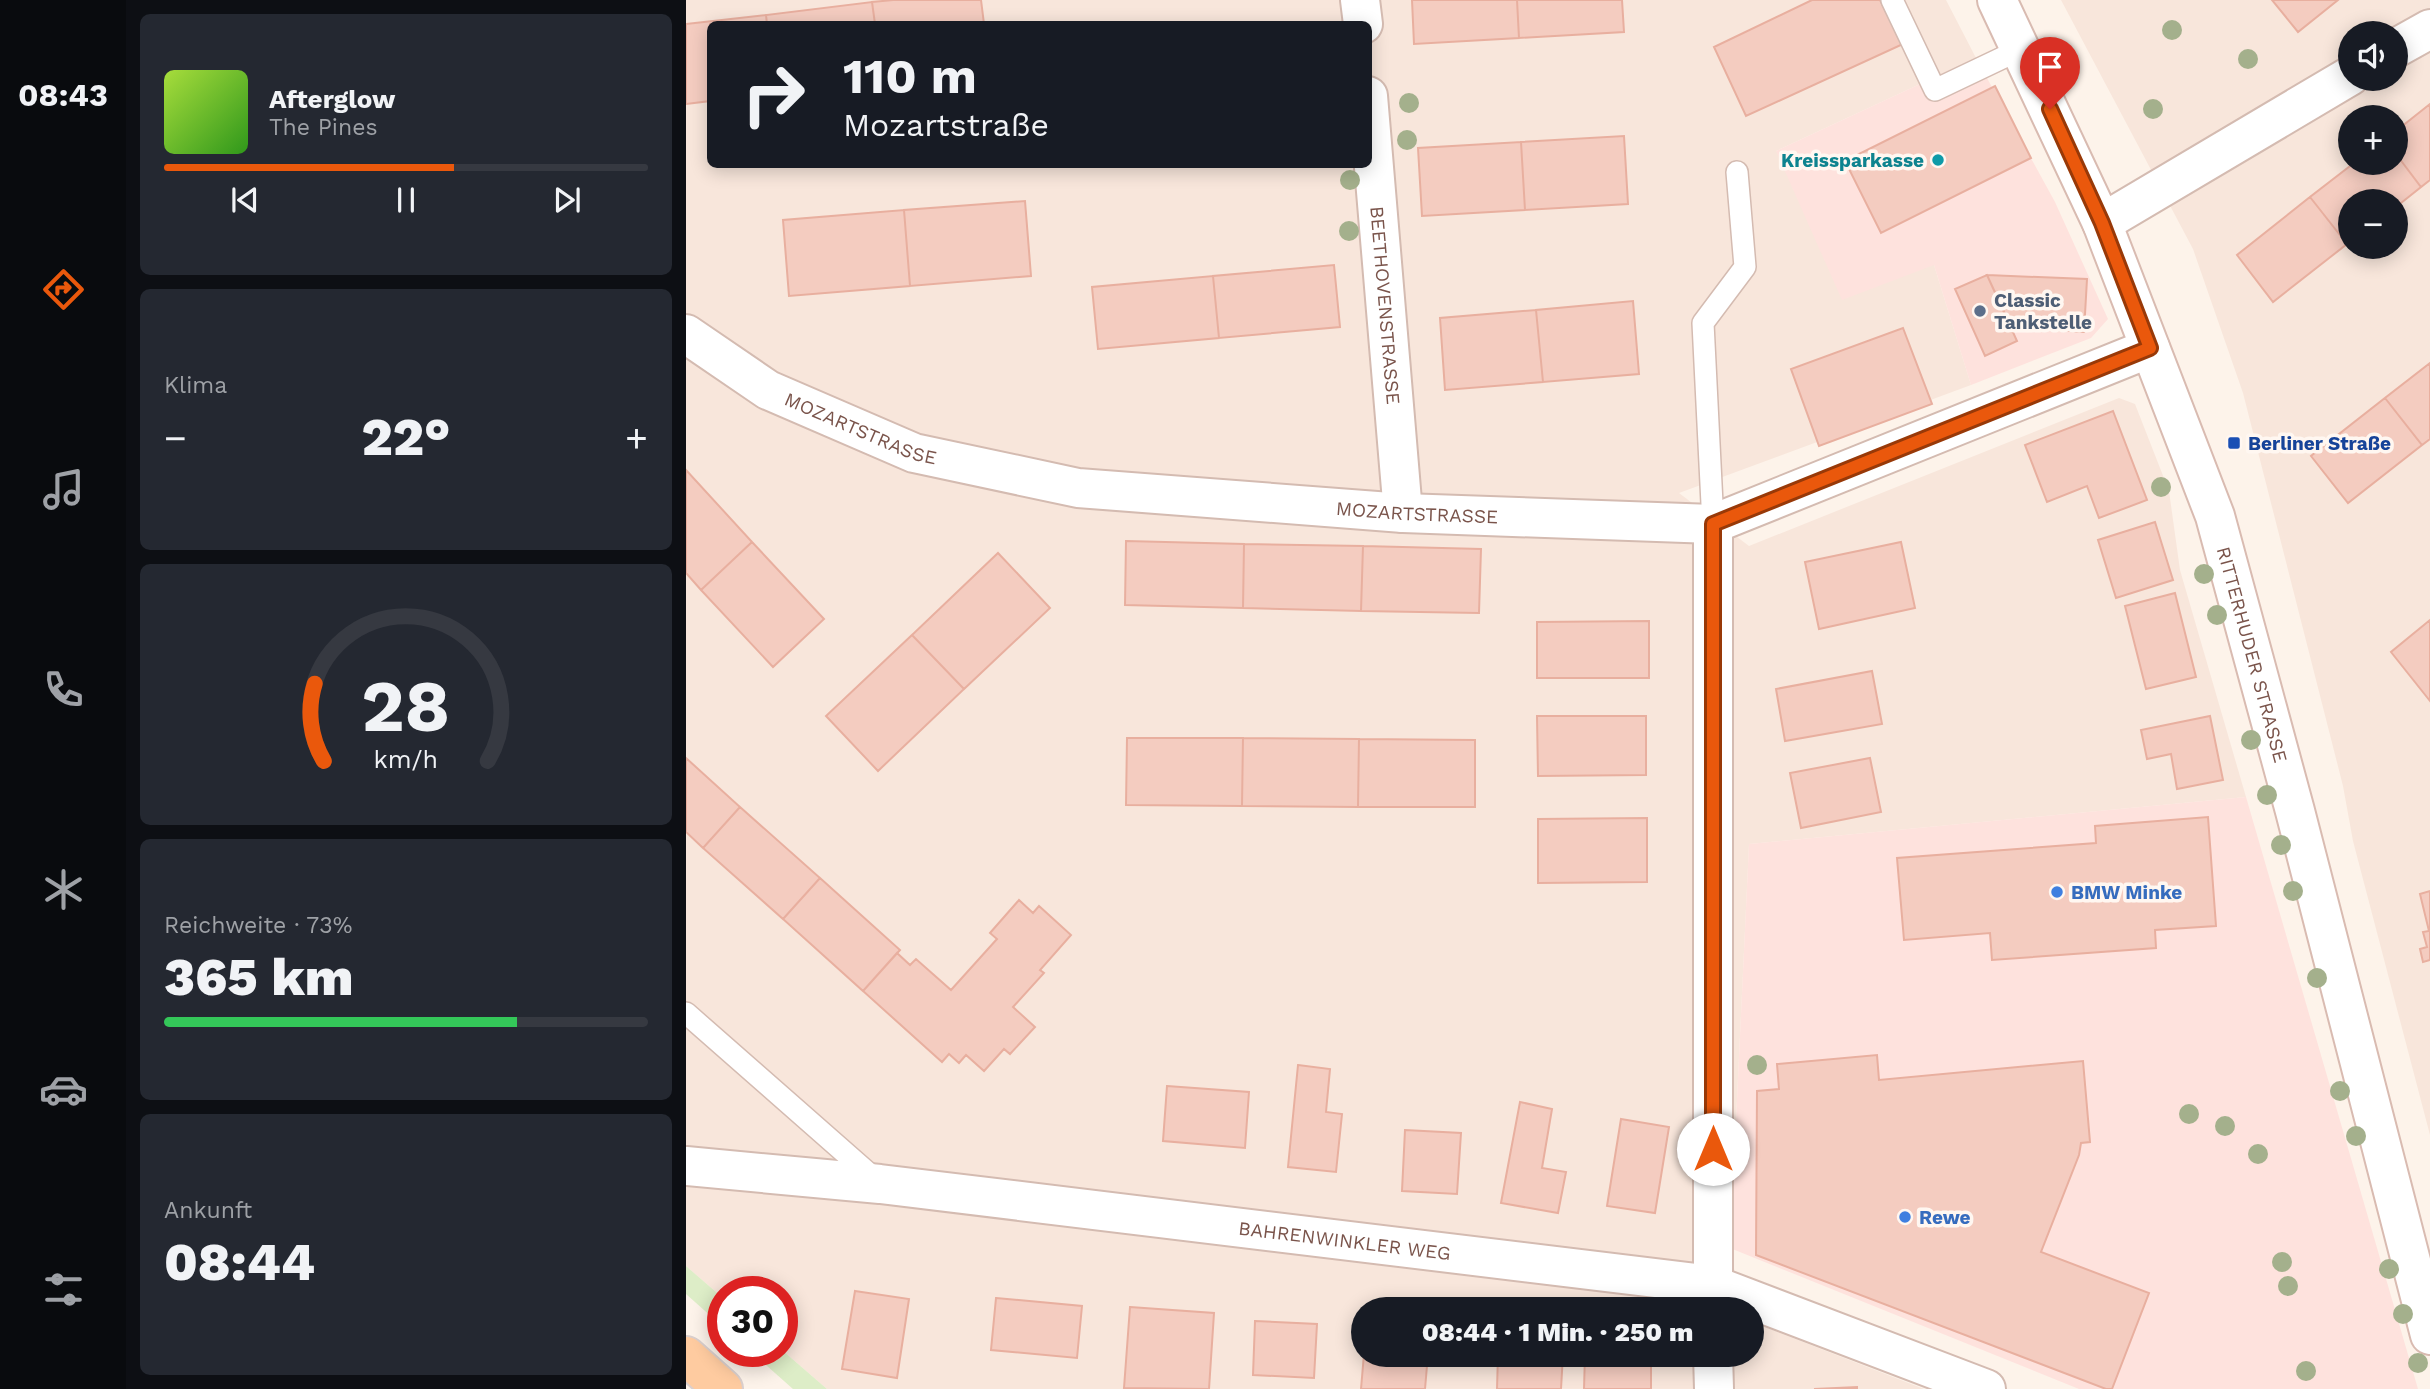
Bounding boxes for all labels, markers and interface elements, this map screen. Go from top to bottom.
map controls [2338,21,2408,259]
button: sound [2338,21,2408,91]
pin [2020,37,2080,109]
text: 110 m [843,47,977,105]
icon: arrive [2031,48,2069,86]
icon: right [728,49,819,140]
text: 08:43 [18,76,108,114]
text: Afterglow [269,84,395,114]
button: + [2338,105,2408,175]
text: Mozartstraße [843,106,1049,144]
text: The Pines [269,114,378,141]
place label: Kreissparkasse [1781,149,1924,172]
marker: Kreissparkasse [1930,152,1946,168]
icon: previous [226,181,264,219]
icon: pause [387,181,425,219]
icon: next [548,181,586,219]
button: − [2338,189,2408,259]
street label: BEETHOVENSTRASSE [1366,205,1405,405]
icon: directions [39,265,88,314]
place label: Classic Tankstelle [1994,289,2092,334]
marker: Classic Tankstelle [1972,303,1988,319]
text: Klima [164,372,227,399]
street label: MOZARTSTRASSE [781,387,939,469]
text: 22° [362,407,450,468]
text: − [164,416,187,460]
text: + [625,416,648,460]
place label: Berliner Straße [2248,432,2391,455]
marker: Berliner Straße [2226,435,2242,451]
icon: music [39,465,88,514]
street label: MOZARTSTRASSE [1335,496,1499,528]
street label: RITTERHUDER STRASSE [2212,544,2293,765]
text: 28 [361,663,451,749]
icon: phone [39,665,88,714]
text: km/h [374,744,438,773]
icon: climate [39,865,88,914]
place label: BMW Minke [2071,881,2182,904]
marker: BMW Minke [2049,884,2065,900]
text: Reichweite · 73% [164,912,352,939]
text: 365 km [164,947,354,1008]
icon: car [39,1065,88,1114]
position arrow [1676,1112,1750,1186]
text: Ankunft [164,1197,252,1224]
place label: Rewe [1919,1206,1971,1229]
marker: Rewe [1897,1209,1913,1225]
street label: BAHRENWINKLER WEG [1237,1216,1452,1265]
text: 08:44 [164,1232,315,1293]
icon: filters [39,1265,88,1314]
speed limit sign: 30 [707,1276,798,1367]
text: 08:44 · 1 Min. · 250 m [1422,1317,1693,1347]

